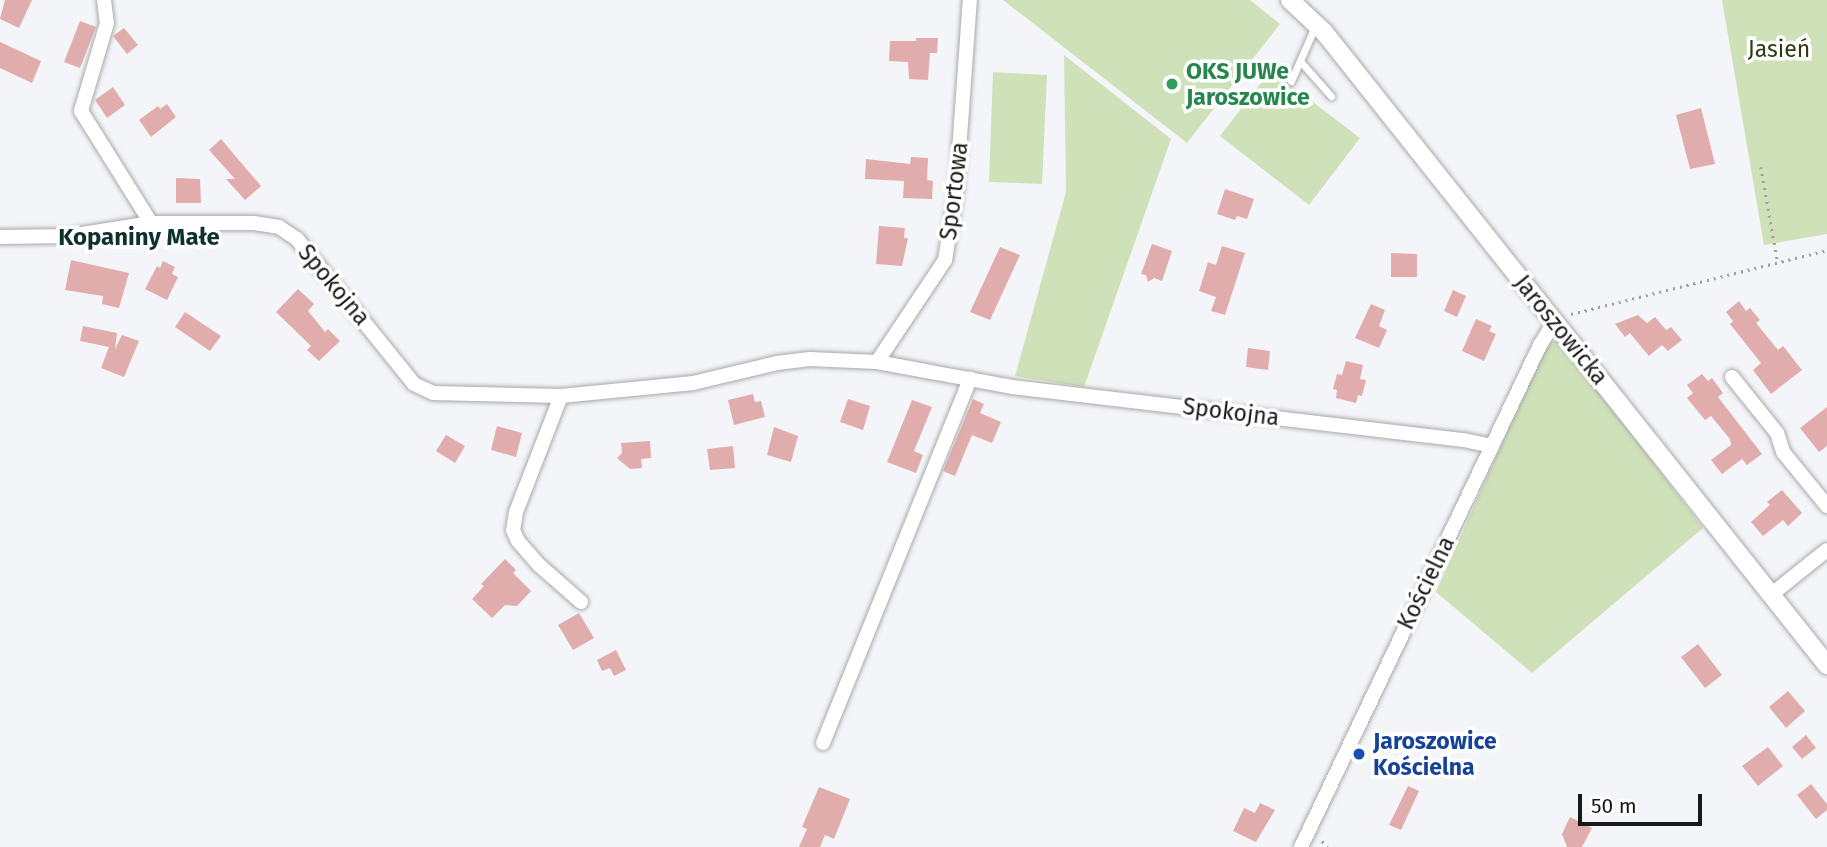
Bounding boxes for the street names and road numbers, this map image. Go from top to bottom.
street label: Sportowa [934,140,974,242]
street label: Spokojna [292,239,376,331]
street label: Jaroszowicka [1508,270,1614,390]
street label: Spokojna [1181,392,1281,432]
street label: Kościelna [1392,532,1460,634]

